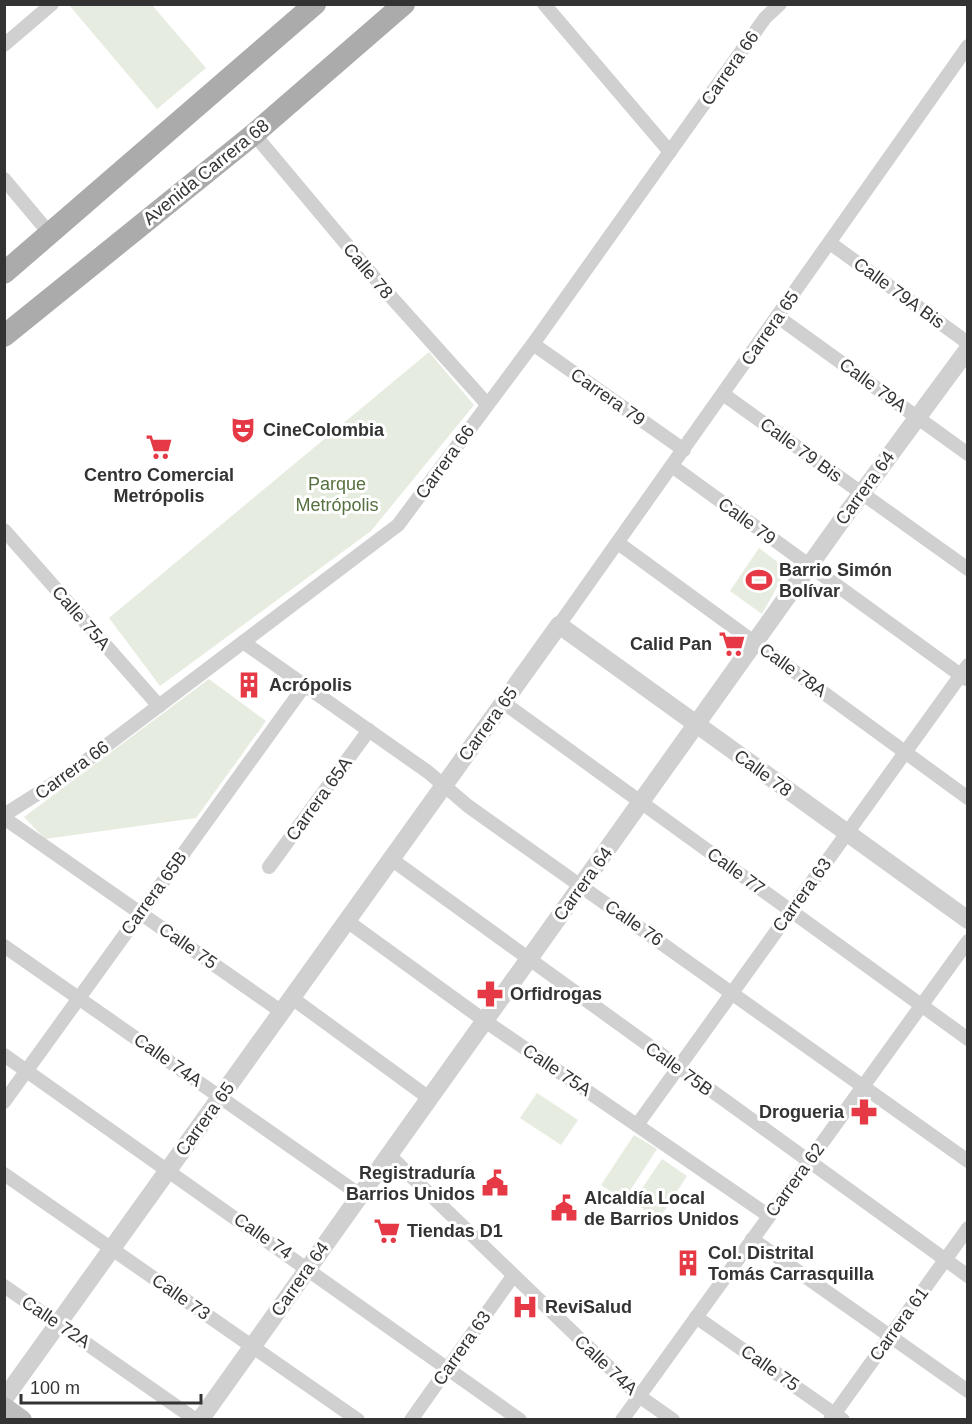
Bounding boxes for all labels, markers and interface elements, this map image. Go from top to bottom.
street label: Carrera 66 [697,27,763,109]
street label: Avenida Carrera 68 [139,115,273,229]
street label: Calle 78 [339,239,397,303]
street label: Calle 79A Bis [850,253,948,333]
street label: Carrera 65 [737,287,803,369]
street label: Calle 79A [836,354,910,416]
street label: Carrera 79 [567,364,649,430]
street label: Calle 79 Bis [756,414,846,486]
theatre icon: CineColombia [228,415,258,445]
place label: CineColombia [263,420,385,440]
street label: Carrera 66 [412,421,478,503]
supermarket icon: Centro Comercial Metrópolis [144,432,174,462]
street label: Carrera 64 [832,447,898,529]
place label: Centro Comercial Metrópolis [84,465,234,506]
park label: Parque Metrópolis [295,474,379,515]
street label: Calle 79 [714,493,780,549]
place label: Barrio Simón Bolívar [779,560,892,601]
sports icon: Barrio Simón Bolívar [744,565,774,595]
street label: Calle 75A [48,582,114,654]
supermarket icon: Calid Pan [717,629,747,659]
place label: Calid Pan [630,634,712,654]
street label: Calle 78A [756,639,830,701]
building icon: Acrópolis [234,670,264,700]
place label: Acrópolis [269,675,352,695]
street label: Carrera 65 [455,683,521,765]
street label: Carrera 66 [31,737,113,803]
street label: Calle 78 [730,745,796,801]
street label: Carrera 65A [282,753,356,845]
street label: Carrera 64 [550,843,616,925]
street label: Calle 77 [703,843,769,899]
street label: Carrera 65B [117,847,191,939]
street label: Carrera 63 [769,854,835,936]
street label: Calle 76 [601,896,667,950]
street label: Calle 75 [155,919,221,973]
pharmacy icon: Orfidrogas [475,979,505,1009]
place label: Orfidrogas [510,984,602,1004]
street label: Calle 74A [130,1029,206,1091]
street label: Calle 75B [642,1038,716,1100]
street label: Calle 75A [519,1040,595,1100]
street label: Carrera 65 [172,1078,238,1160]
pharmacy icon: Drogueria [849,1097,879,1127]
place label: Drogueria [759,1102,845,1122]
street label: Carrera 62 [762,1139,828,1221]
place label: Registraduría Barrios Unidos [346,1163,476,1204]
public building icon: Registraduría Barrios Unidos [480,1168,510,1198]
place label: Alcaldía Local de Barrios Unidos [584,1188,739,1229]
public building icon: Alcaldía Local de Barrios Unidos [549,1193,579,1223]
street label: Calle 74 [230,1209,296,1263]
supermarket icon: Tiendas D1 [372,1216,402,1246]
place label: Tiendas D1 [407,1221,503,1241]
street label: Carrera 64 [267,1238,333,1320]
place label: Col. Distrital Tomás Carrasquilla [708,1243,875,1284]
building icon: Col. Distrital Tomás Carrasquilla [673,1248,703,1278]
street label: Calle 73 [148,1270,214,1324]
street label: Carrera 61 [866,1283,932,1365]
street label: Calle 72A [18,1292,94,1352]
hospital icon: ReviSalud [510,1292,540,1322]
place label: ReviSalud [545,1297,632,1317]
street label: Carrera 63 [429,1307,495,1389]
street label: Calle 74A [571,1331,641,1399]
street label: Calle 75 [737,1341,803,1395]
scale bar [21,1367,201,1405]
text: 100 m [30,1378,80,1398]

